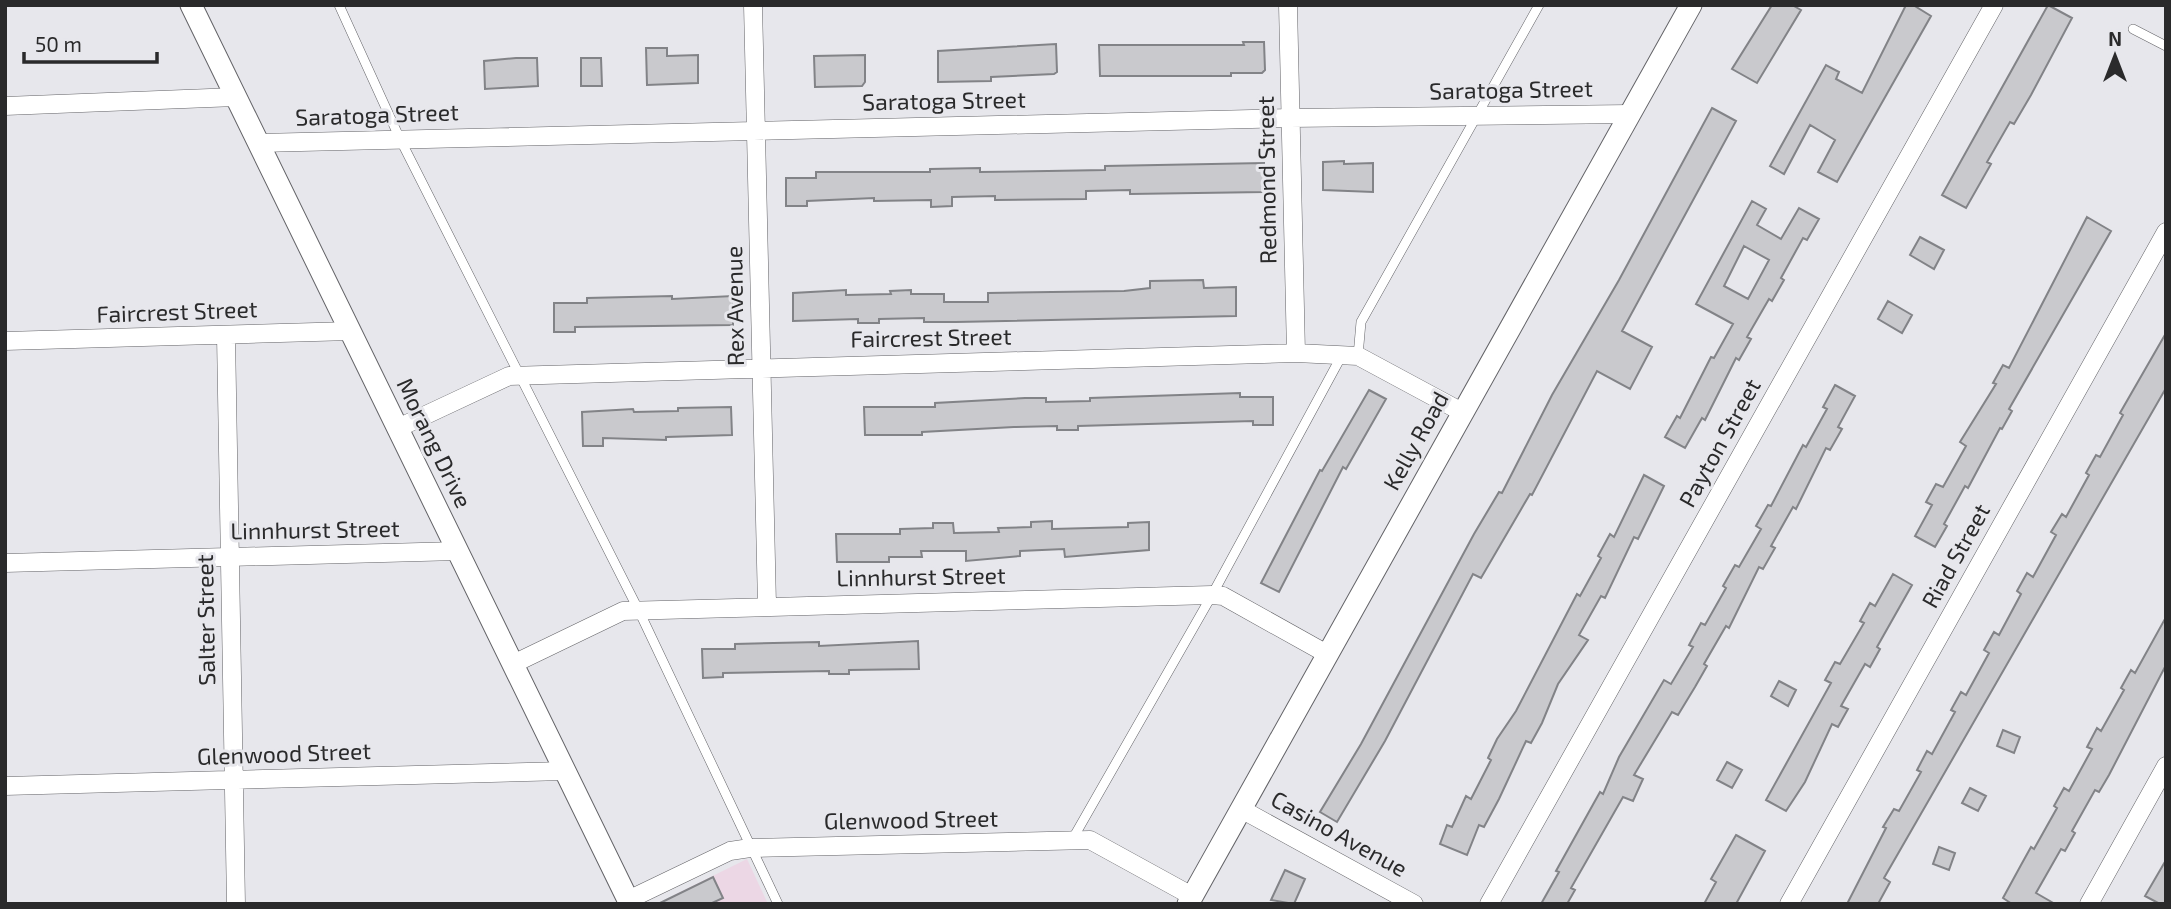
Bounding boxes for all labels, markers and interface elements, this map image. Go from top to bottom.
scale bar [24,21,158,65]
north arrow [2080,21,2150,91]
text: N [2108,27,2122,50]
text: 50 m [35,31,82,56]
street label: Saratoga Street [1429,74,1593,104]
street label: Saratoga Street [862,85,1026,115]
street label: Redmond Street [1251,95,1281,264]
street label: Saratoga Street [295,97,459,131]
street label: Rex Avenue [719,246,749,366]
street label: Faircrest Street [96,294,258,328]
street label: Faircrest Street [850,322,1012,352]
street label: Morang Drive [391,373,478,512]
street label: Payton Street [1672,373,1766,512]
street label: Kelly Road [1377,386,1454,495]
street label: Riad Street [1915,498,1995,612]
street label: Linnhurst Street [230,514,400,544]
street label: Salter Street [190,554,220,686]
street label: Linnhurst Street [836,561,1006,591]
street label: Glenwood Street [196,736,372,770]
street label: Casino Avenue [1267,784,1412,882]
street label: Glenwood Street [824,803,999,835]

